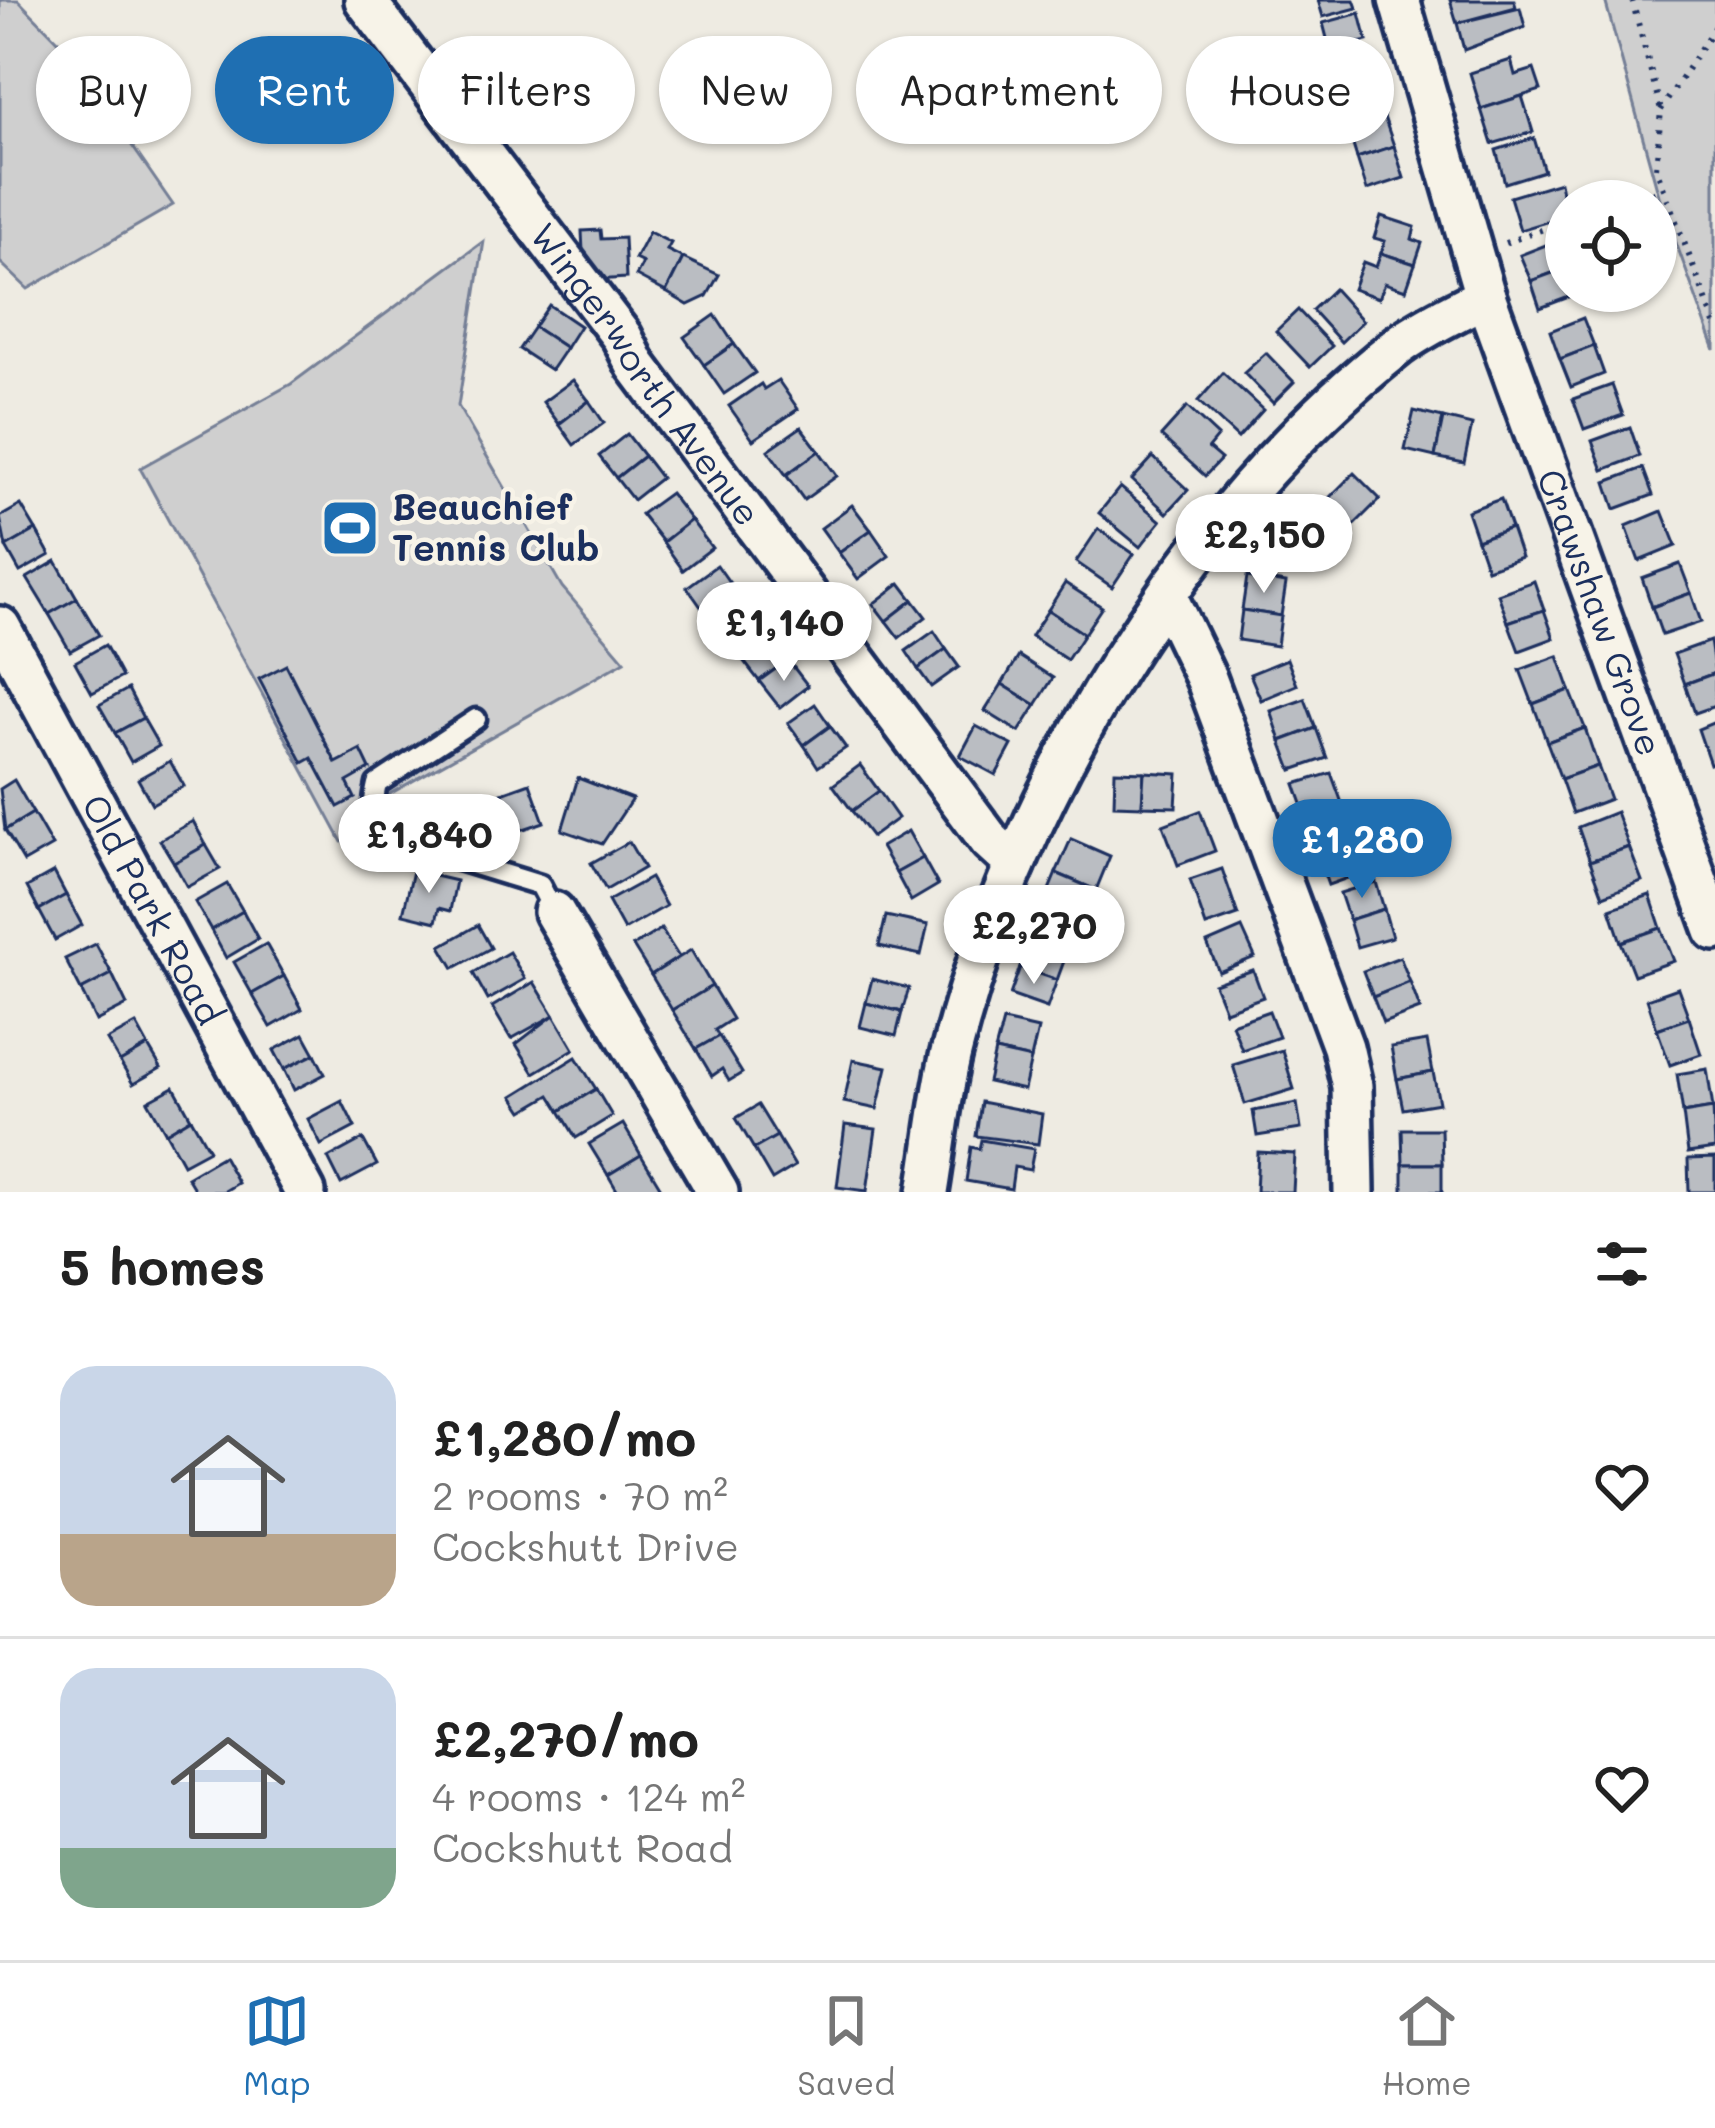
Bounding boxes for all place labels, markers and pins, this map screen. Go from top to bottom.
place label: Beauchief Tennis Club [392,482,599,570]
pin: £2,150 [1166,494,1362,596]
sports icon: Beauchief Tennis Club [319,497,381,559]
pin: £1,140 [686,582,882,684]
pin: £1,840 [331,794,527,896]
pin: £1,280 [1264,799,1460,901]
pin: £2,270 [936,885,1132,987]

